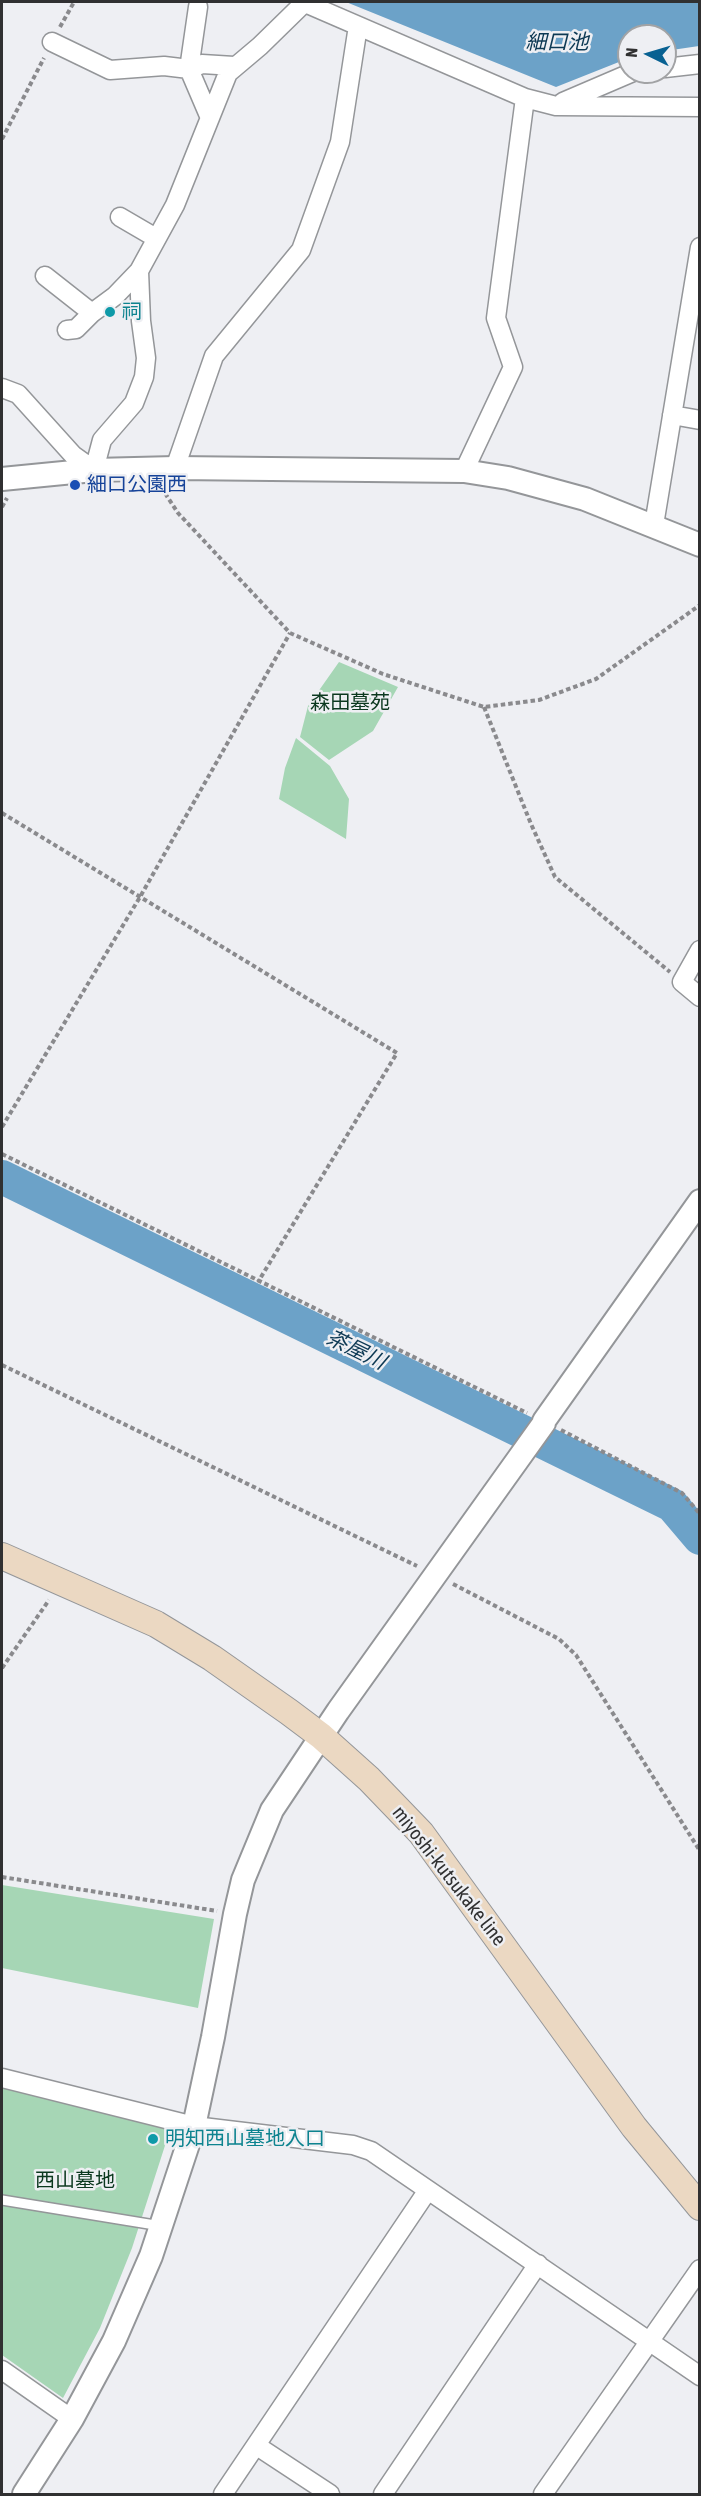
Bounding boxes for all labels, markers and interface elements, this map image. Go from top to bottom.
north arrow [617,24,677,84]
water label: 細口池 [526,29,588,55]
text: N [622,47,640,58]
place label: 祠 [122,300,142,324]
marker: 祠 [103,305,117,319]
place label: 細口公園西 [87,473,187,497]
marker: 細口公園西 [68,478,82,492]
park label: 森田墓苑 [310,691,390,715]
water label: 茶屋川 [322,1325,390,1375]
street label: miyoshi-kutsukake line [387,1801,511,1951]
place label: 明知西山墓地入口 [165,2127,325,2151]
marker: 明知西山墓地入口 [146,2132,160,2146]
park label: 西山墓地 [35,2169,115,2193]

